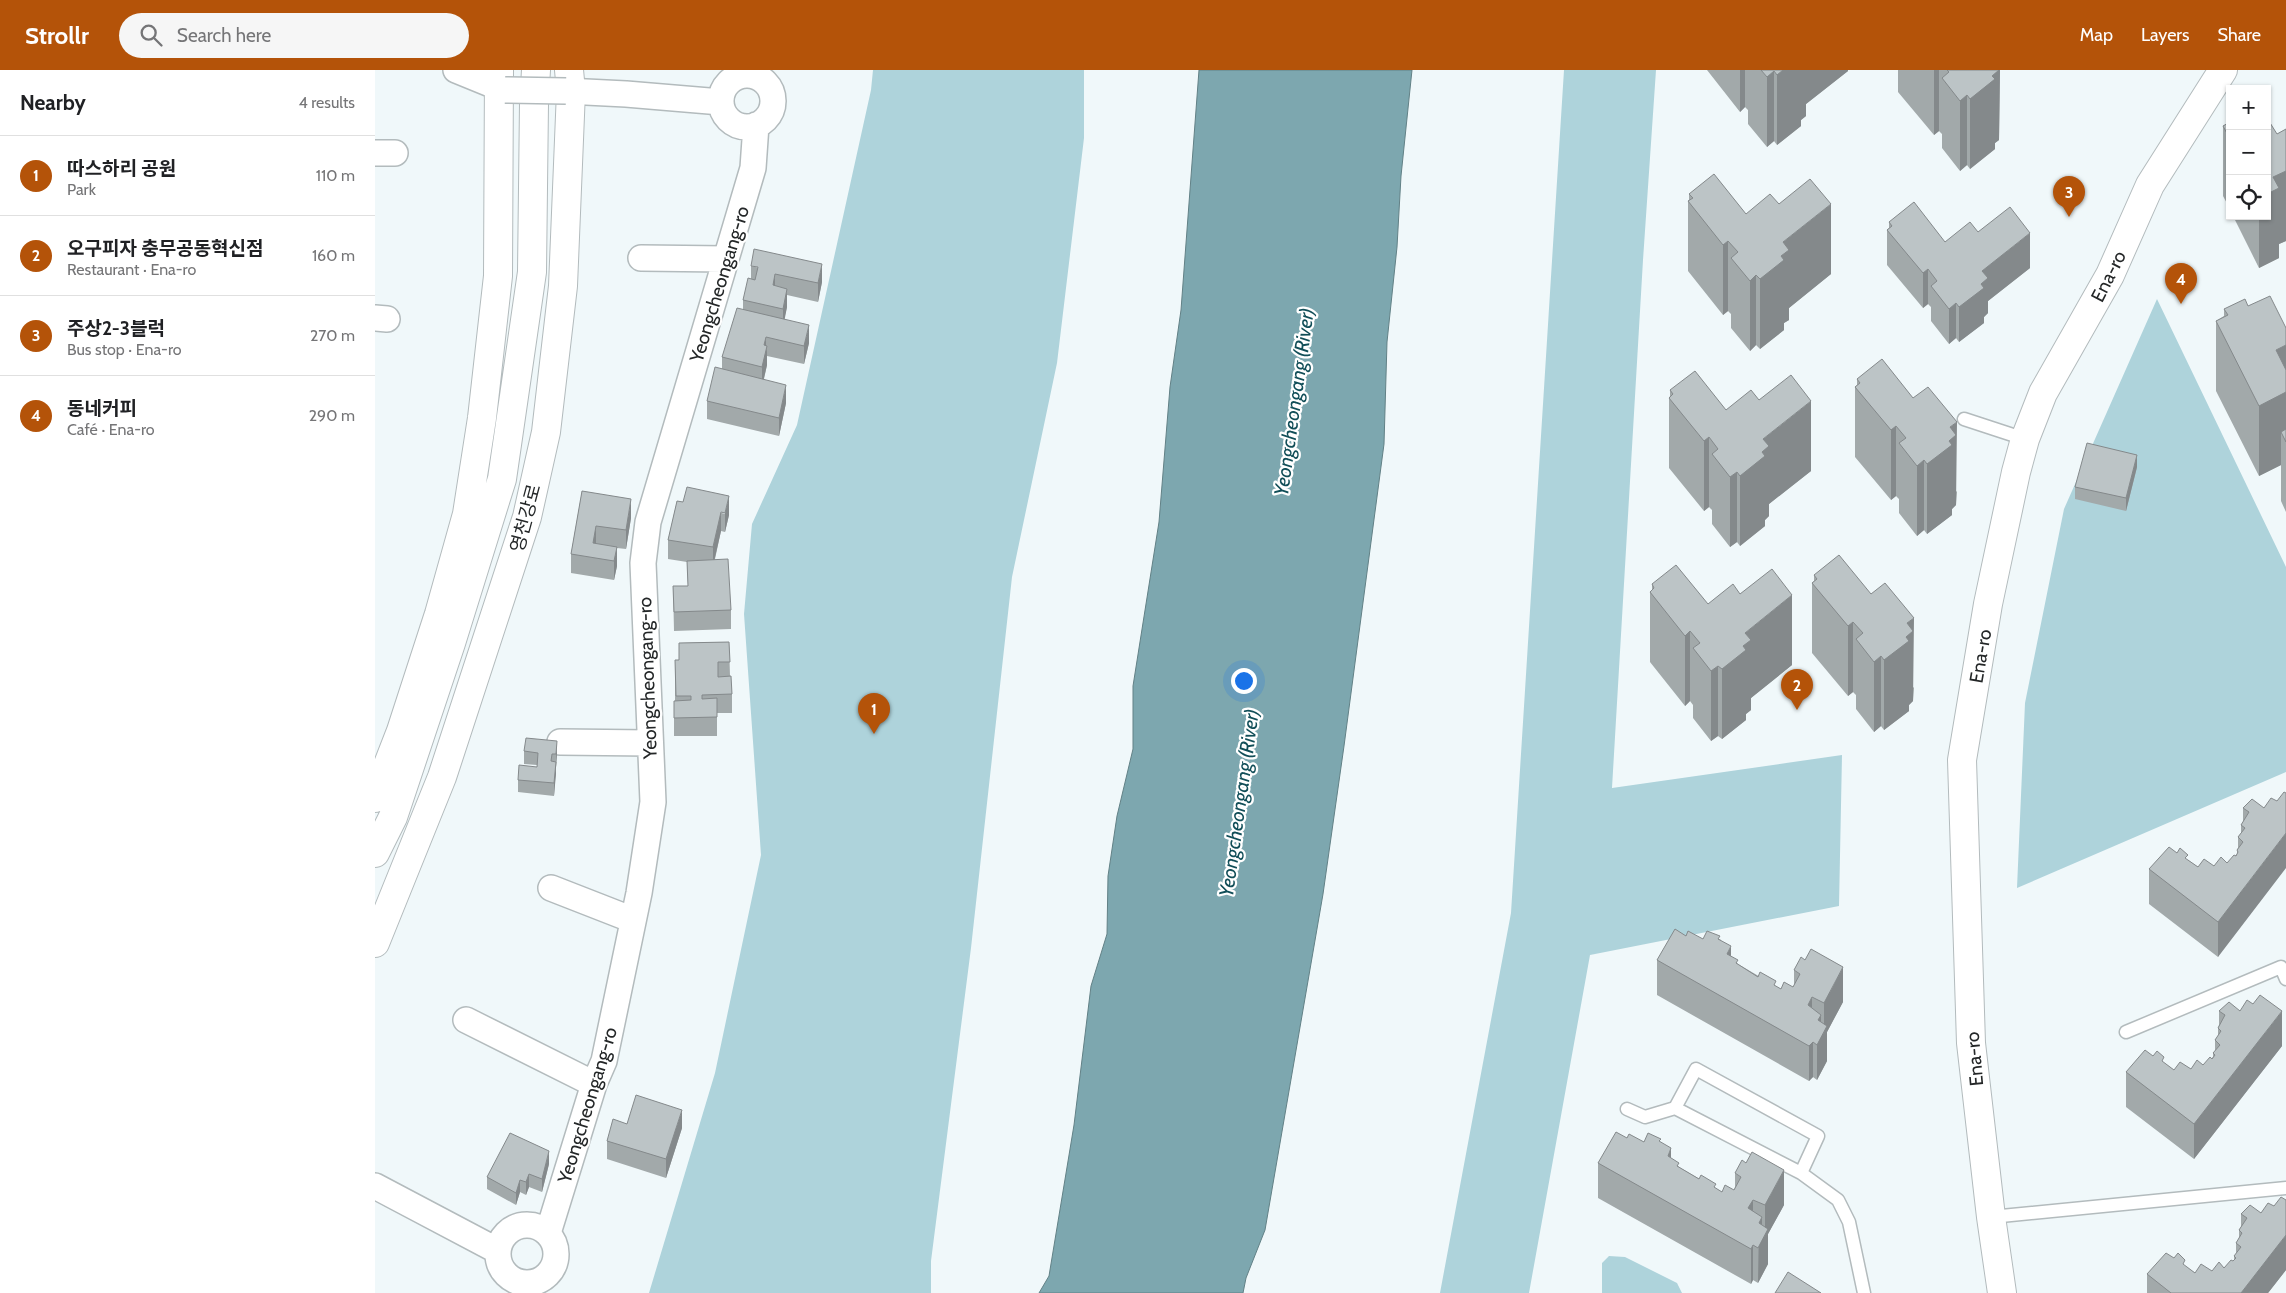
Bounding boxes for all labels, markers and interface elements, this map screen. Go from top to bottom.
search box [119,13,469,58]
text: Strollr [25,21,89,50]
icon: search [137,21,165,49]
text: Search here [177,24,271,47]
text: Map [2080,24,2113,46]
text: Layers [2141,24,2190,46]
text: Share [2218,24,2261,46]
map controls [2226,85,2271,220]
button: + [2226,85,2271,130]
text: Nearby [20,90,86,115]
text: 4 results [298,93,355,112]
button: − [2226,130,2271,175]
text: 따스하리 공원 [67,157,176,180]
text: 1 [33,166,39,185]
text: 110 m [316,166,355,185]
button: locate [2226,175,2271,220]
pin: 3 [2053,176,2085,217]
text: Park [67,180,96,199]
street label: Yeongcheongang-ro [684,203,754,366]
text: 오구피자 충무공동혁신점 [67,237,264,260]
text: 2 [32,246,40,265]
text: 160 m [312,246,355,265]
street label: Ena-ro [2086,247,2131,306]
text: Restaurant · Ena-ro [67,260,196,279]
pin: 4 [2165,263,2197,304]
water label: Yeongcheongang (River) [1269,307,1319,497]
text: 주상2-3블럭 [67,317,165,340]
text: 3 [32,326,40,345]
text: 270 m [310,326,355,345]
text: Bus stop · Ena-ro [67,340,182,359]
text: 동네커피 [67,397,137,420]
text: 4 [31,406,41,425]
text: 290 m [309,406,355,425]
text: Café · Ena-ro [67,420,155,439]
street label: 영천강로 [505,481,546,555]
street label: Yeongcheongang-ro [633,597,662,760]
street label: Ena-ro [1964,627,1997,685]
your location [1231,668,1257,694]
pin: 2 [1781,669,1813,710]
pin: 1 [858,693,890,734]
water label: Yeongcheongang (River) [1214,708,1264,898]
street label: Yeongcheongang-ro [552,1024,622,1187]
street label: Ena-ro [1961,1031,1988,1087]

